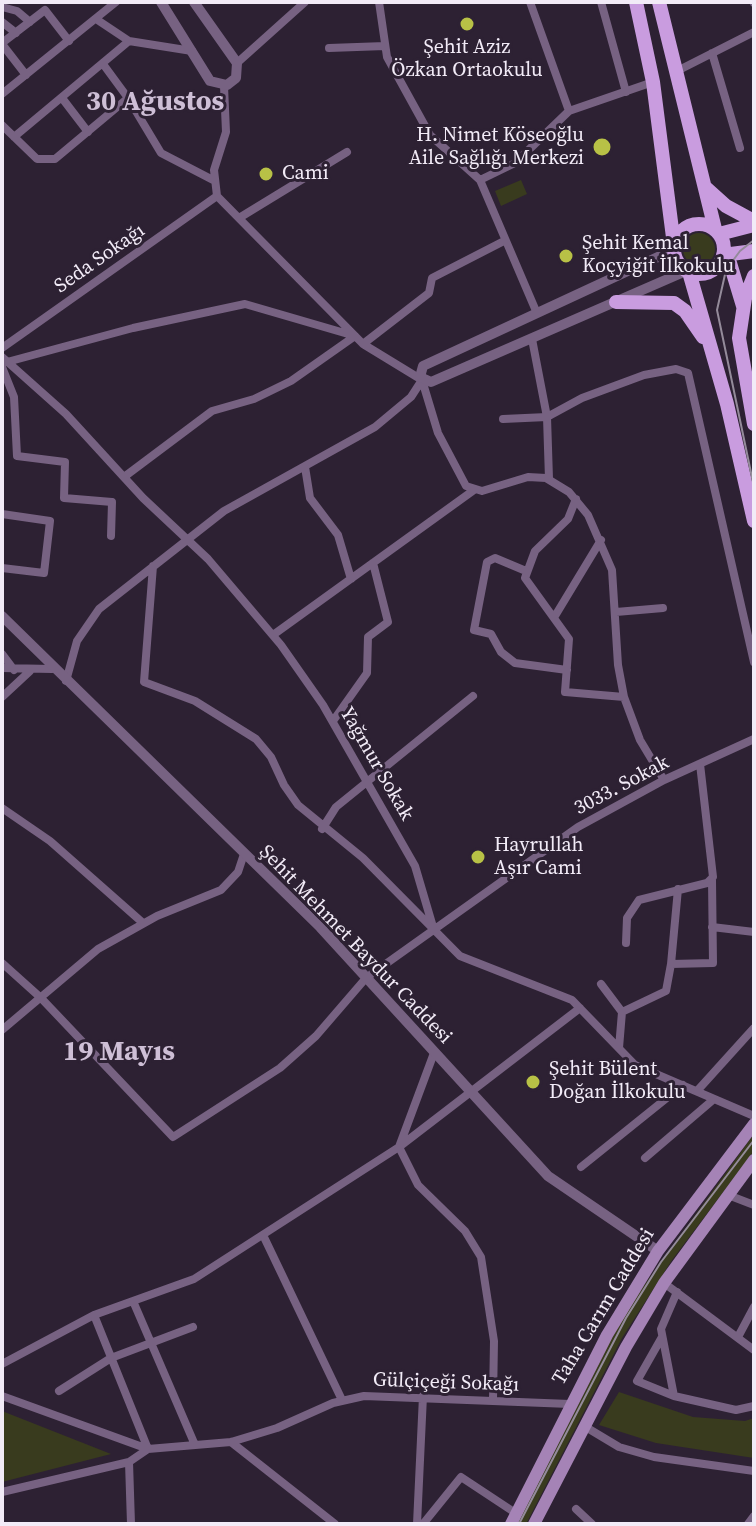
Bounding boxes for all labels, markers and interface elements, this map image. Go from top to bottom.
marker: Şehit Aziz Özkan Ortaokulu [458,15,476,33]
place label: Şehit Aziz Özkan Ortaokulu [391,36,543,83]
district label: 30 Ağustos [86,86,224,120]
place label: H. Nimet Köseoğlu Aile Sağlığı Merkezi [409,124,584,171]
marker: H. Nimet Köseoğlu Aile Sağlığı Merkezi [591,136,613,158]
place label: Cami [282,162,329,186]
marker: Cami [257,165,275,183]
street label: Seda Sokağı [50,219,150,299]
place label: Şehit Kemal Koçyiğit İlkokulu [582,232,734,279]
marker: Şehit Kemal Koçyiğit İlkokulu [557,247,575,265]
street label: Yağmur Sokak [334,703,418,825]
street label: 3033. Sokak [571,751,673,821]
place label: Hayrullah Aşır Cami [494,834,584,881]
street label: Şehit Mehmet Baydur Caddesi [254,841,456,1049]
marker: Hayrullah Aşır Cami [469,848,487,866]
district label: 19 Mayıs [63,1036,175,1070]
place label: Şehit Bülent Doğan İlkokulu [549,1058,686,1105]
marker: Şehit Bülent Doğan İlkokulu [524,1073,542,1091]
street label: Taha Carım Caddesi [548,1224,660,1390]
street label: Gülçiçeği Sokağı [373,1368,519,1398]

